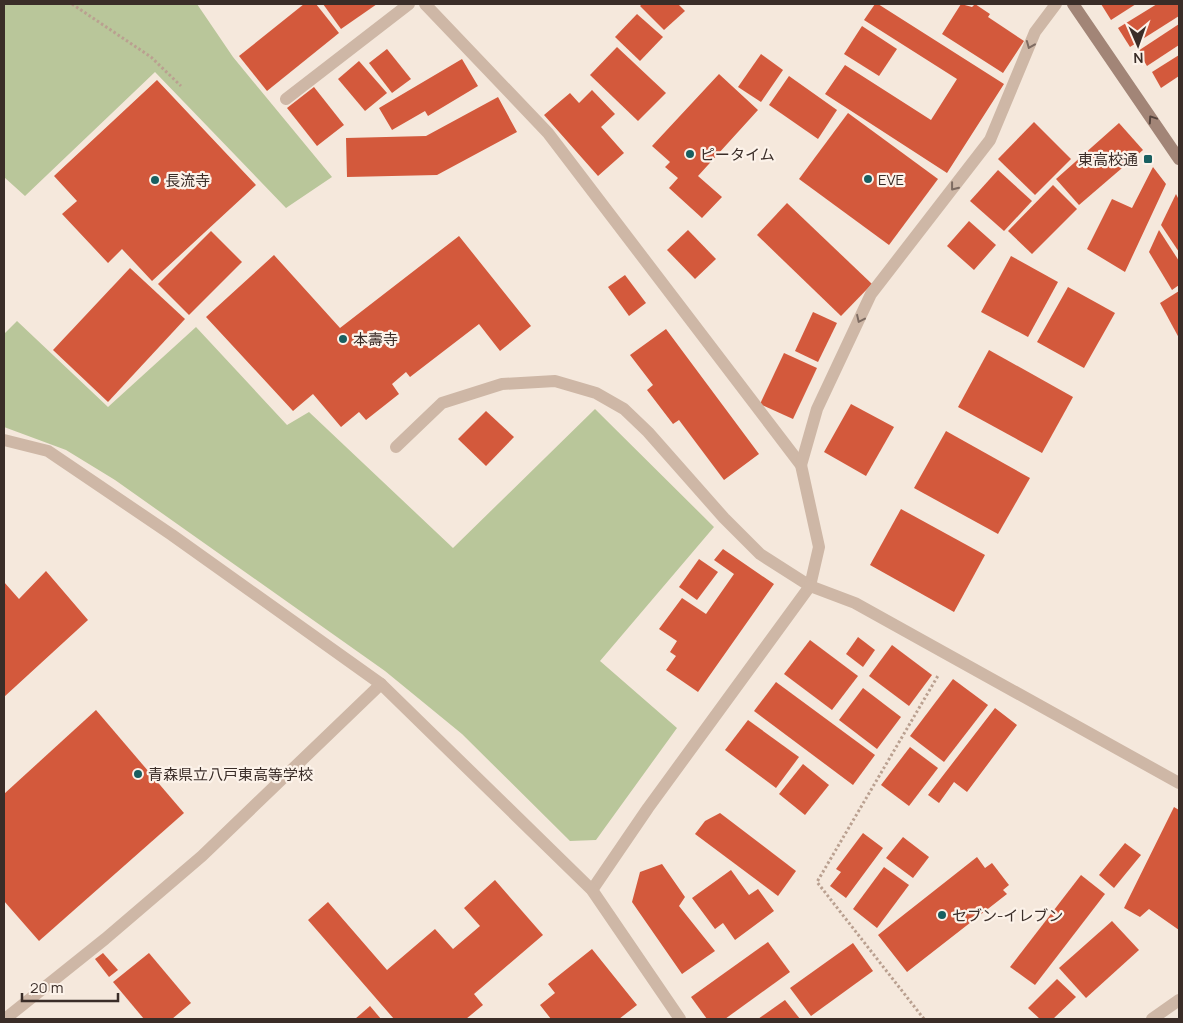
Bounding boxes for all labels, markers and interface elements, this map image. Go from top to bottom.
north arrow [1113,20,1163,70]
one-way arrow [1026,40,1037,49]
text: N [1133,49,1144,68]
one-way arrow [1149,115,1158,125]
place label: ピータイム [700,144,775,165]
marker: ピータイム [684,148,696,160]
place label: 東高校通 [1078,149,1138,170]
marker: 東高校通 [1142,153,1154,165]
place label: EVE [878,169,904,190]
place label: 長流寺 [165,170,210,191]
marker: EVE [862,173,874,185]
marker: 長流寺 [149,174,161,186]
one-way arrow [951,181,959,190]
one-way arrow [855,314,866,323]
place label: 本壽寺 [353,329,398,350]
marker: 本壽寺 [337,333,349,345]
place label: 青森県立八戸東高等学校 [148,764,313,785]
marker: 青森県立八戸東高等学校 [132,768,144,780]
place label: セブン-イレブン [952,905,1063,926]
marker: セブン-イレブン [936,909,948,921]
scale bar [22,970,119,1002]
text: 20 m [30,977,63,998]

